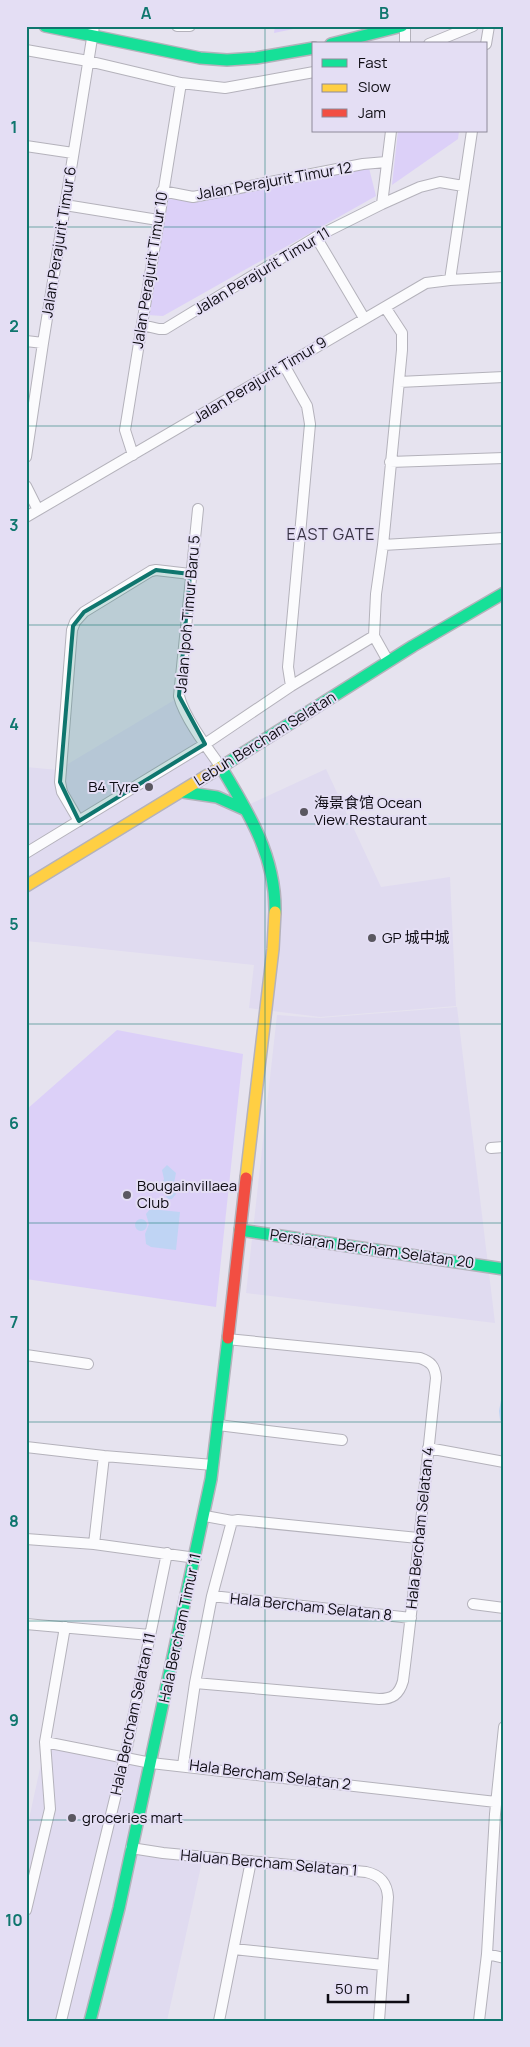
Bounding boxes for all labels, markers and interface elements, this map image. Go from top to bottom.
text: A [141,2,152,24]
text: B [379,2,389,24]
legend [312,42,488,132]
text: Fast [358,52,387,73]
text: Slow [358,76,391,97]
text: Jam [358,102,386,123]
text: 1 [10,116,18,138]
street label: Jalan Perajurit Timur 12 [194,156,353,205]
street label: Jalan Perajurit Timur 6 [36,165,81,319]
street label: Jalan Perajurit Timur 10 [127,190,172,350]
street label: Jalan Perajurit Timur 11 [190,222,334,319]
text: 2 [9,315,19,337]
street label: Jalan Perajurit Timur 9 [189,331,331,428]
text: 3 [9,514,19,536]
district label: EAST GATE [287,523,375,545]
street label: Jalan Ipoh Timur Baru 5 [170,534,205,694]
street label: Lebuh Bercham Selatan [190,686,340,791]
text: 4 [9,713,19,735]
place label: B4 Tyre [88,776,139,797]
marker: B4 Tyre [143,781,155,793]
place label: 海景食馆 Ocean View Restaurant [314,792,427,830]
marker: 海景食馆 Ocean View Restaurant [298,806,310,818]
text: 5 [9,913,19,935]
place label: GP 城中城 [382,927,450,948]
marker: GP 城中城 [366,932,378,944]
text: 6 [9,1112,19,1134]
place label: Bougainvillaea Club [137,1175,237,1213]
marker: Bougainvillaea Club [121,1189,133,1201]
street label: Persiaran Bercham Selatan 20 [268,1224,476,1273]
text: 7 [10,1311,18,1333]
street label: Hala Bercham Selatan 4 [401,1446,438,1610]
text: 8 [9,1510,19,1532]
street label: Hala Bercham Timur 11 [153,1551,206,1704]
street label: Hala Bercham Selatan 8 [229,1588,393,1625]
street label: Hala Bercham Selatan 11 [105,1631,160,1797]
text: 9 [9,1709,19,1731]
street label: Hala Bercham Selatan 2 [188,1754,352,1795]
place label: groceries mart [82,1807,183,1828]
marker: groceries mart [66,1812,78,1824]
street label: Haluan Bercham Selatan 1 [180,1844,358,1881]
text: 10 [5,1909,23,1931]
scale bar [328,1972,408,2004]
text: 50 m [335,1978,369,1999]

